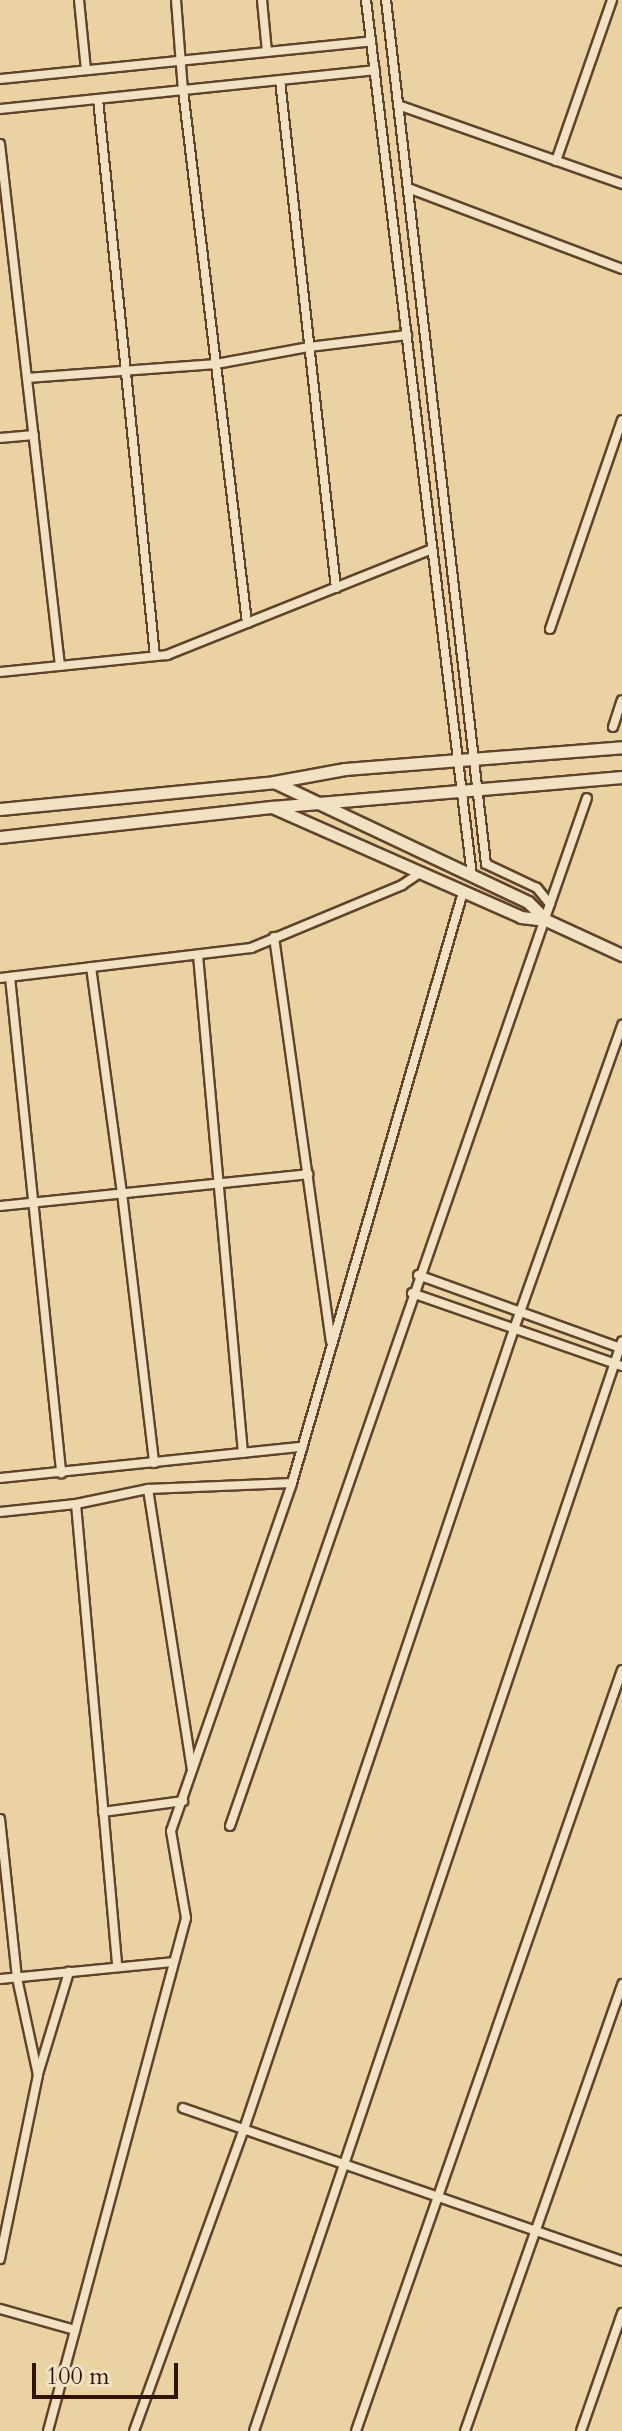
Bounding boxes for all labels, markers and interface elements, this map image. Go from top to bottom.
scale bar [36,2347,182,2397]
text: 100 m [46,2360,110,2393]

